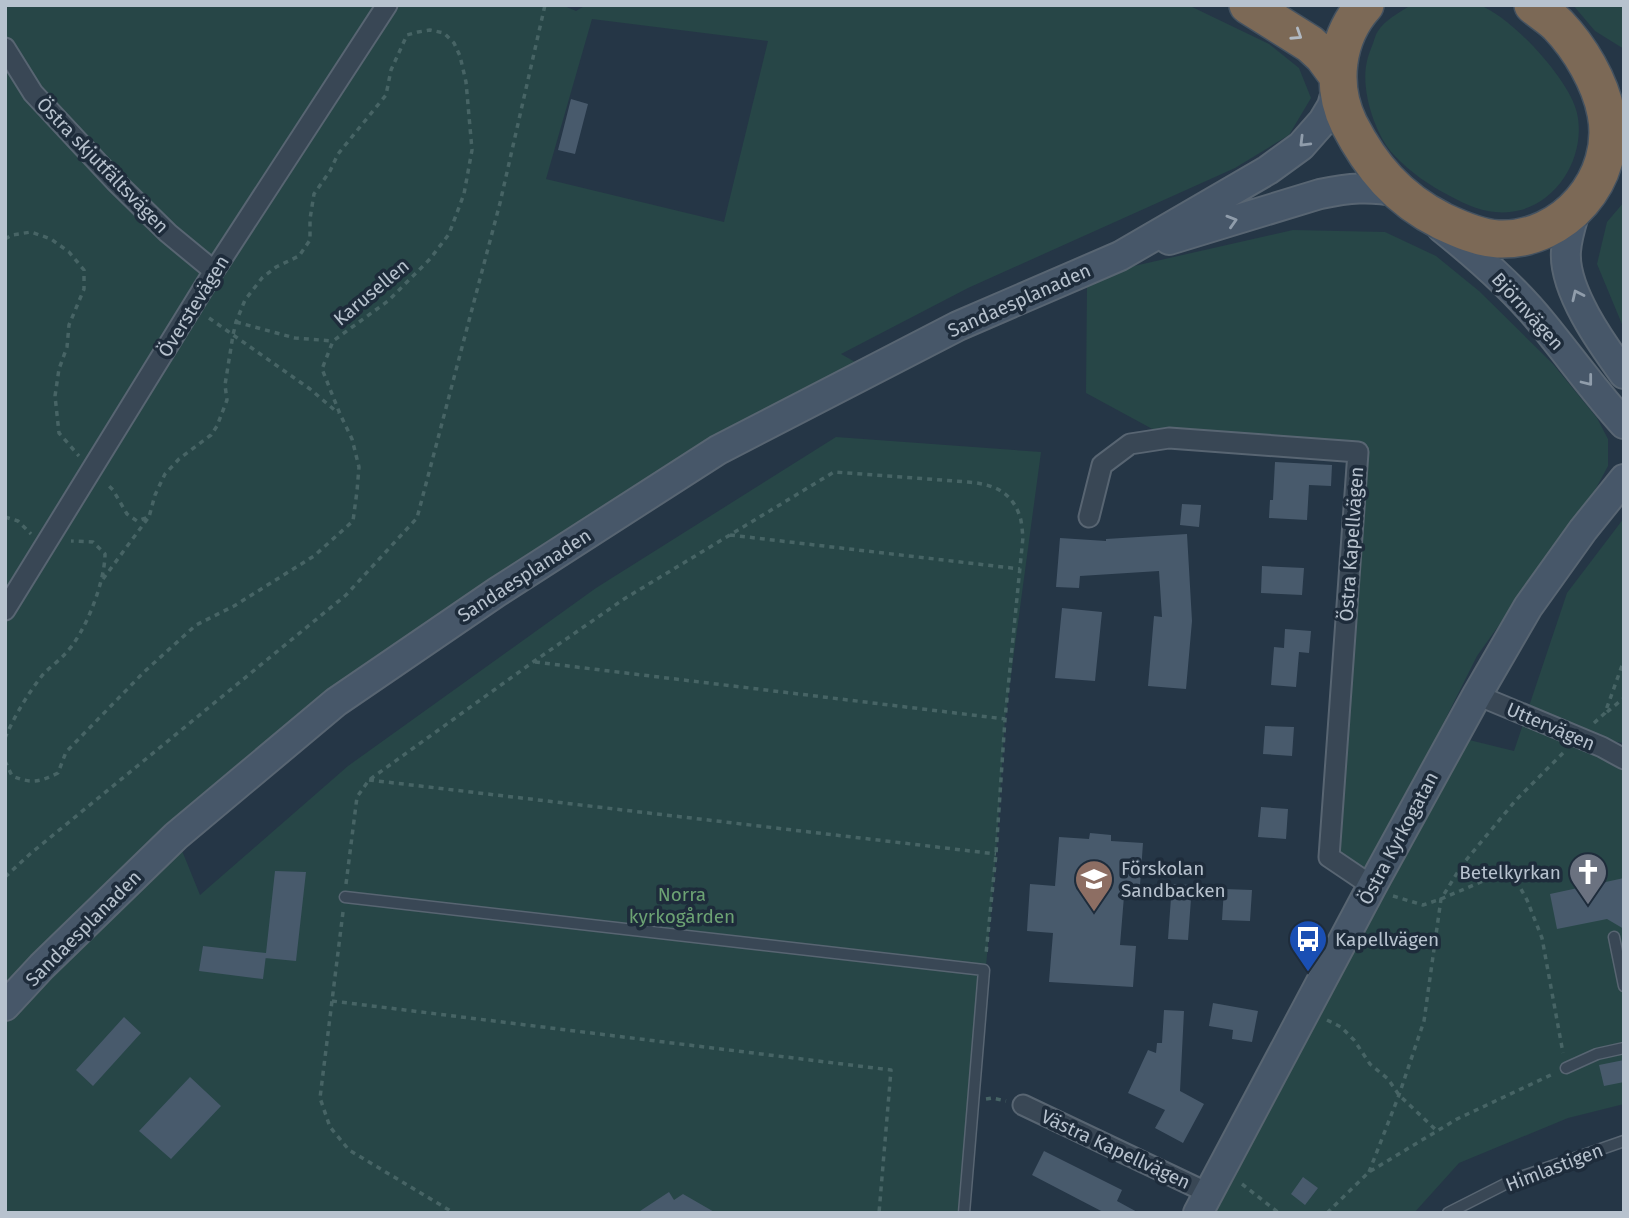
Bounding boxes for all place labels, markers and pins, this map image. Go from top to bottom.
church icon: Betelkyrkan [1567,851,1609,906]
place label: Förskolan Sandbacken [1121,857,1226,902]
school or university icon: Förskolan Sandbacken [1073,858,1115,913]
place label: Betelkyrkan [1459,861,1561,884]
bus stop icon: Kapellvägen [1287,918,1329,973]
place label: Kapellvägen [1335,928,1439,951]

